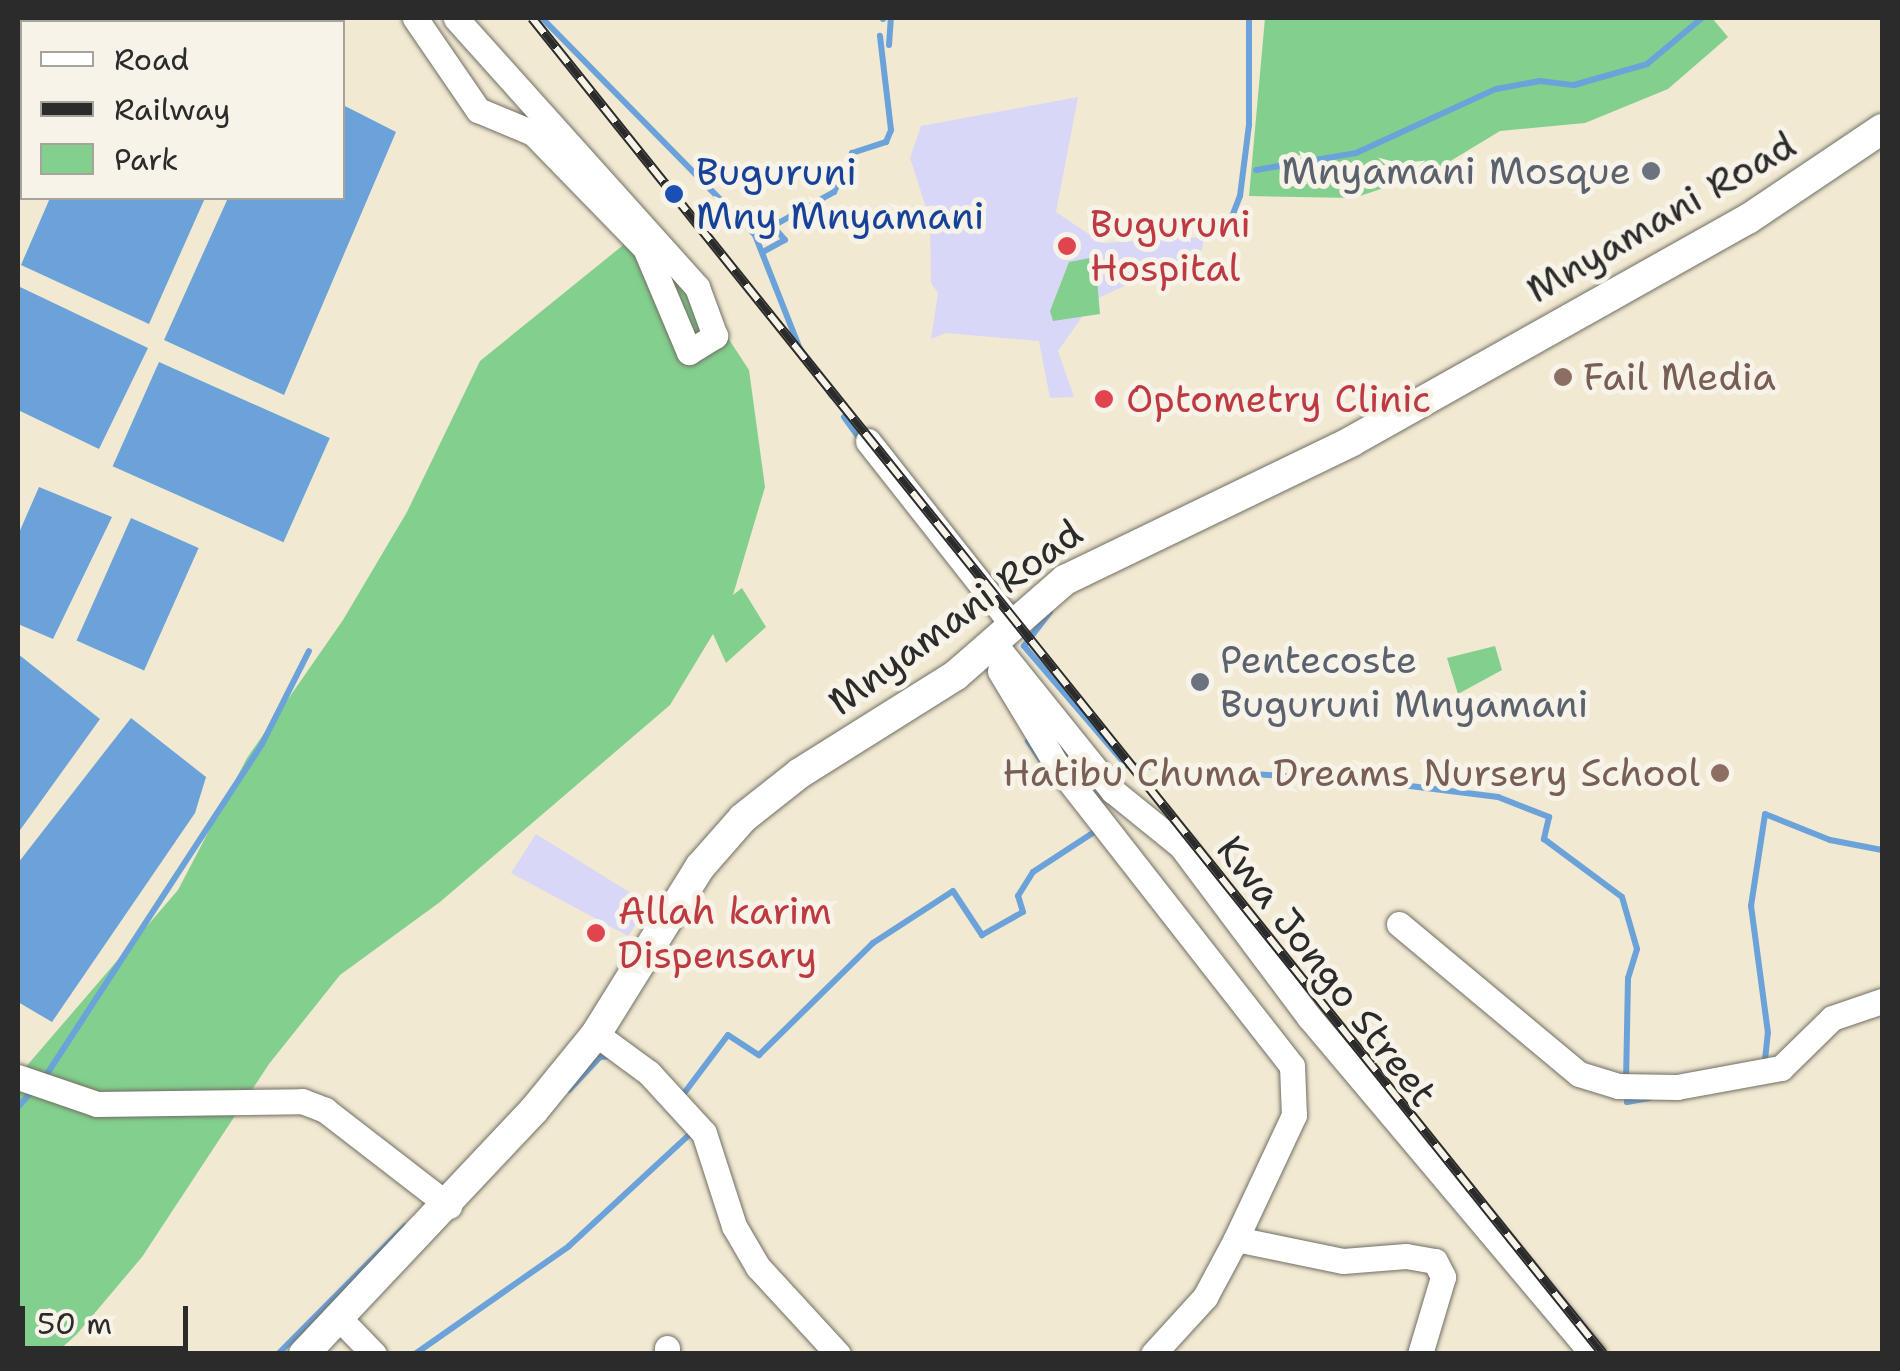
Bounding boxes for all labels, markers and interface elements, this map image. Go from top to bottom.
legend [20,20,345,200]
text: Road [114,39,189,80]
text: Railway [114,89,230,130]
street label: Mnyamani Road [1518,122,1804,312]
text: Park [114,139,178,180]
place label: Mnyamani Mosque [1281,148,1631,194]
place label: Buguruni Mny Mnyamani [696,149,985,238]
marker: Mnyamani Mosque [1640,160,1662,182]
marker: Buguruni Mny Mnyamani [661,181,687,207]
place label: Buguruni Hospital [1090,201,1251,290]
marker: Buguruni Hospital [1054,233,1080,259]
place label: Fail Media [1583,354,1776,400]
marker: Fail Media [1552,366,1574,388]
place label: Optometry Clinic [1126,376,1431,422]
marker: Optometry Clinic [1091,386,1117,412]
street label: Mnyamani Road [819,510,1091,724]
place label: Pentecoste Buguruni Mnyamani [1220,637,1589,726]
marker: Pentecoste Buguruni Mnyamani [1189,671,1211,693]
place label: Hatibu Chuma Dreams Nursery School [1002,750,1700,796]
marker: Hatibu Chuma Dreams Nursery School [1709,762,1731,784]
street label: Kwa Jongo Street [1207,827,1447,1115]
place label: Allah karim Dispensary [618,888,832,978]
marker: Allah karim Dispensary [583,920,609,946]
scale bar [25,1286,192,1348]
text: 50 m [37,1303,112,1344]

